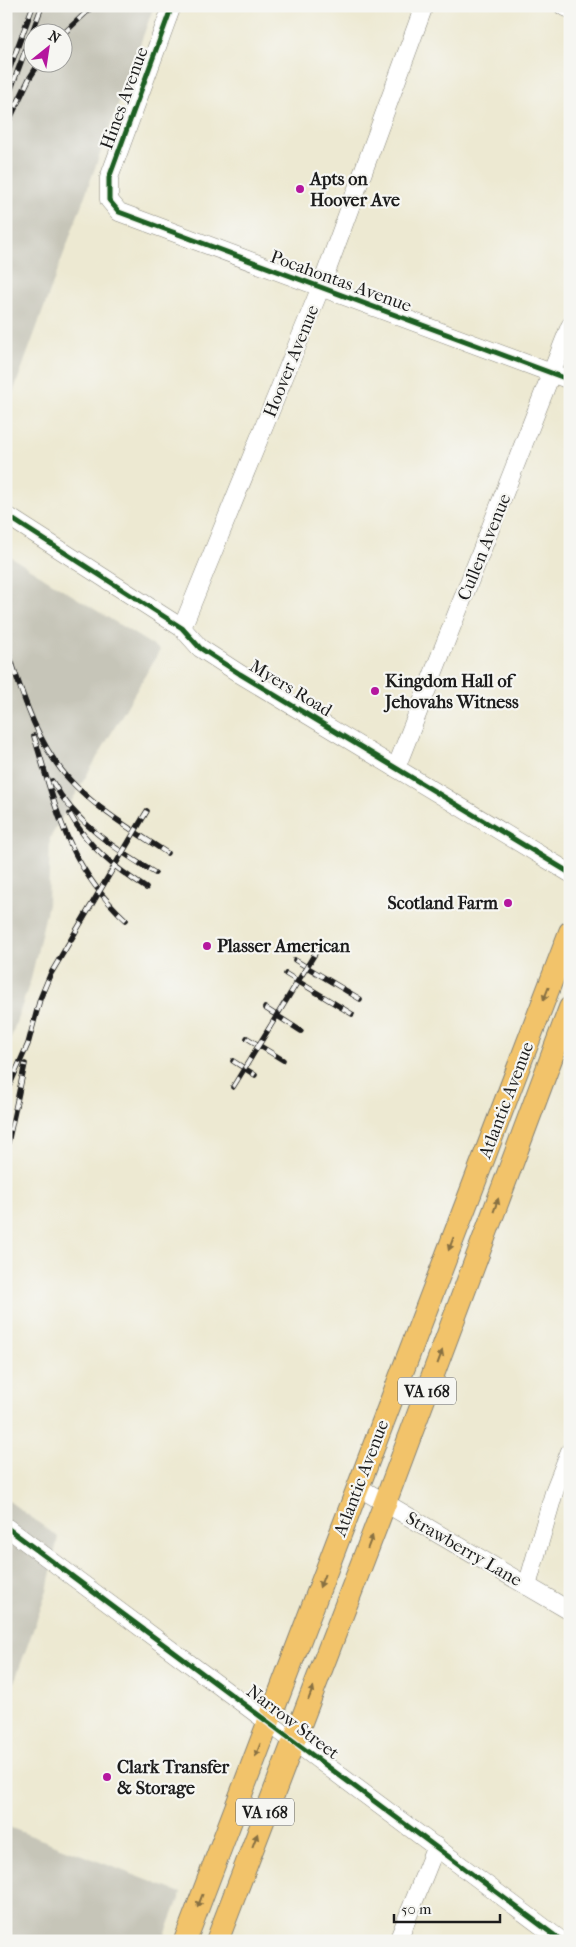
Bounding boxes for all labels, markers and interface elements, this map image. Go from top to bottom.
north arrow [22,22,72,72]
text: N [45,27,63,47]
street label: Hines Avenue [96,44,153,152]
place label: Apts on Hoover Ave [309,169,400,211]
marker: Apts on Hoover Ave [294,183,306,195]
street label: Pocahontas Avenue [267,246,414,317]
street label: Hoover Avenue [259,302,324,420]
street label: Cullen Avenue [453,491,515,604]
street label: Myers Road [246,656,336,721]
place label: Kingdom Hall of Jehovahs Witness [383,671,519,713]
marker: Kingdom Hall of Jehovahs Witness [369,685,381,697]
place label: Scotland Farm [387,893,499,914]
marker: Scotland Farm [502,897,514,909]
place label: Plasser American [217,936,350,957]
marker: Plasser American [201,940,213,952]
one-way arrow [542,987,550,1002]
street label: Atlantic Avenue [474,1039,538,1162]
one-way arrow [492,1197,500,1212]
one-way arrow [447,1236,454,1251]
one-way arrow [436,1349,444,1364]
road number: VA 168 [398,1378,456,1404]
street label: Atlantic Avenue [329,1417,393,1540]
street label: Strawberry Lane [402,1508,526,1591]
one-way arrow [366,1534,374,1549]
one-way arrow [318,1574,326,1589]
street label: Narrow Street [242,1681,344,1764]
one-way arrow [307,1686,315,1700]
one-way arrow [254,1742,261,1757]
place label: Clark Transfer & Storage [117,1757,230,1799]
marker: Clark Transfer & Storage [101,1771,113,1783]
road number: VA 168 [236,1798,294,1825]
one-way arrow [251,1833,259,1848]
scale bar [394,1892,500,1924]
one-way arrow [196,1894,204,1909]
text: 50 m [401,1900,432,1918]

